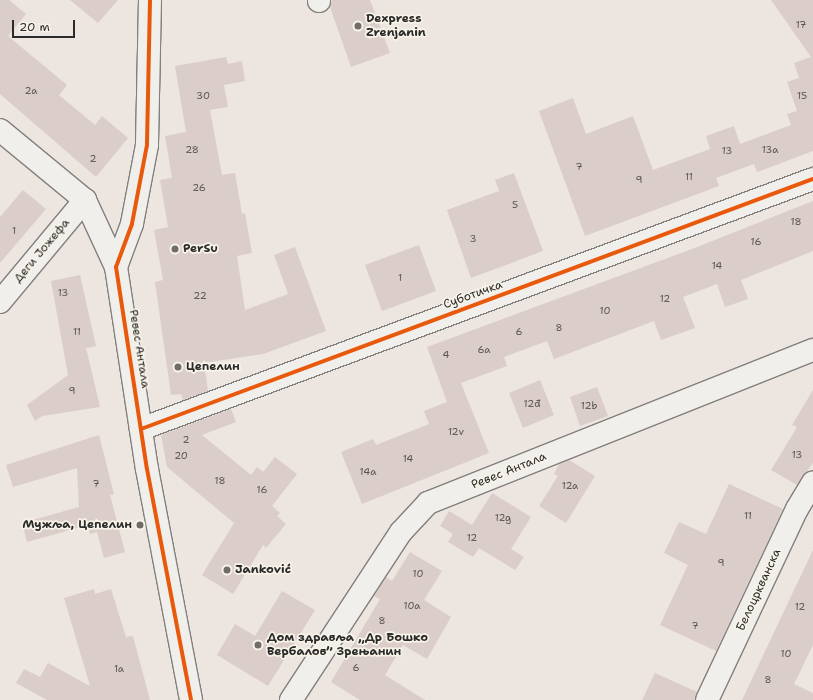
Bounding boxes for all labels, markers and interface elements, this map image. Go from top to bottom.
scale bar [14,12,77,38]
place label: Dexpress Zrenjanin [366,12,426,40]
text: 20 m [19,19,50,35]
house number: 17 [796,19,806,31]
marker: Dexpress Zrenjanin [353,21,363,31]
house number: 2a [25,85,37,97]
house number: 30 [196,90,210,102]
house number: 15 [797,90,807,102]
house number: 28 [185,144,199,156]
house number: 13a [762,144,778,156]
house number: 13 [722,145,732,157]
house number: 2 [90,153,96,165]
house number: 7 [576,161,582,173]
house number: 11 [685,171,693,183]
house number: 9 [636,174,642,186]
house number: 26 [192,182,206,194]
house number: 5 [512,199,518,211]
street label: Деги Јожефа [11,216,73,286]
house number: 18 [790,216,802,228]
house number: 1 [12,225,16,237]
house number: 3 [470,233,476,245]
house number: 16 [751,236,761,248]
place label: PerSu [183,242,218,256]
marker: PerSu [170,244,180,254]
house number: 14 [712,260,722,272]
house number: 1 [398,272,402,284]
street label: Суботичка [442,278,504,312]
house number: 13 [58,287,68,299]
house number: 22 [193,290,207,302]
house number: 12 [660,293,670,305]
house number: 10 [600,305,610,317]
street label: Ревес Антала [126,309,152,389]
house number: 8 [556,322,562,334]
house number: 11 [73,326,81,338]
house number: 6 [516,326,522,338]
house number: 6a [477,344,491,356]
house number: 4 [443,349,449,361]
place label: Цепелин [186,360,240,374]
marker: Цепелин [173,362,183,372]
house number: 9 [69,385,75,397]
house number: 12đ [524,398,540,410]
house number: 12b [581,400,597,412]
house number: 12v [448,426,464,438]
house number: 2 [183,434,189,446]
street label: Ревес Антала [469,449,549,493]
house number: 13 [792,449,802,461]
house number: 20 [174,450,188,462]
house number: 14 [403,453,413,465]
house number: 14a [360,466,376,478]
house number: 18 [214,475,226,487]
house number: 7 [93,478,99,490]
house number: 12a [562,480,578,492]
house number: 16 [257,484,267,496]
house number: 11 [744,510,752,522]
house number: 12g [495,512,511,524]
place label: Мужља, Цепелин [22,518,132,532]
marker: Мужља, Цепелин [135,520,145,530]
house number: 12 [467,532,477,544]
street label: Белоцркванска [734,547,784,633]
house number: 9 [718,557,724,569]
place label: Janković [235,563,291,577]
marker: Janković [222,565,232,575]
house number: 10 [413,568,423,580]
house number: 10a [404,600,420,612]
house number: 12 [795,601,805,613]
house number: 8 [379,615,385,627]
house number: 7 [692,620,698,632]
place label: Дом здравља „Др Бошко Вербалов” Зрењанин [267,631,428,659]
marker: Дом здравља „Др Бошко Вербалов” Зрењанин [252,639,264,651]
house number: 10 [781,648,791,660]
house number: 6 [353,662,359,674]
house number: 1a [114,663,124,675]
house number: 8 [765,674,771,686]

